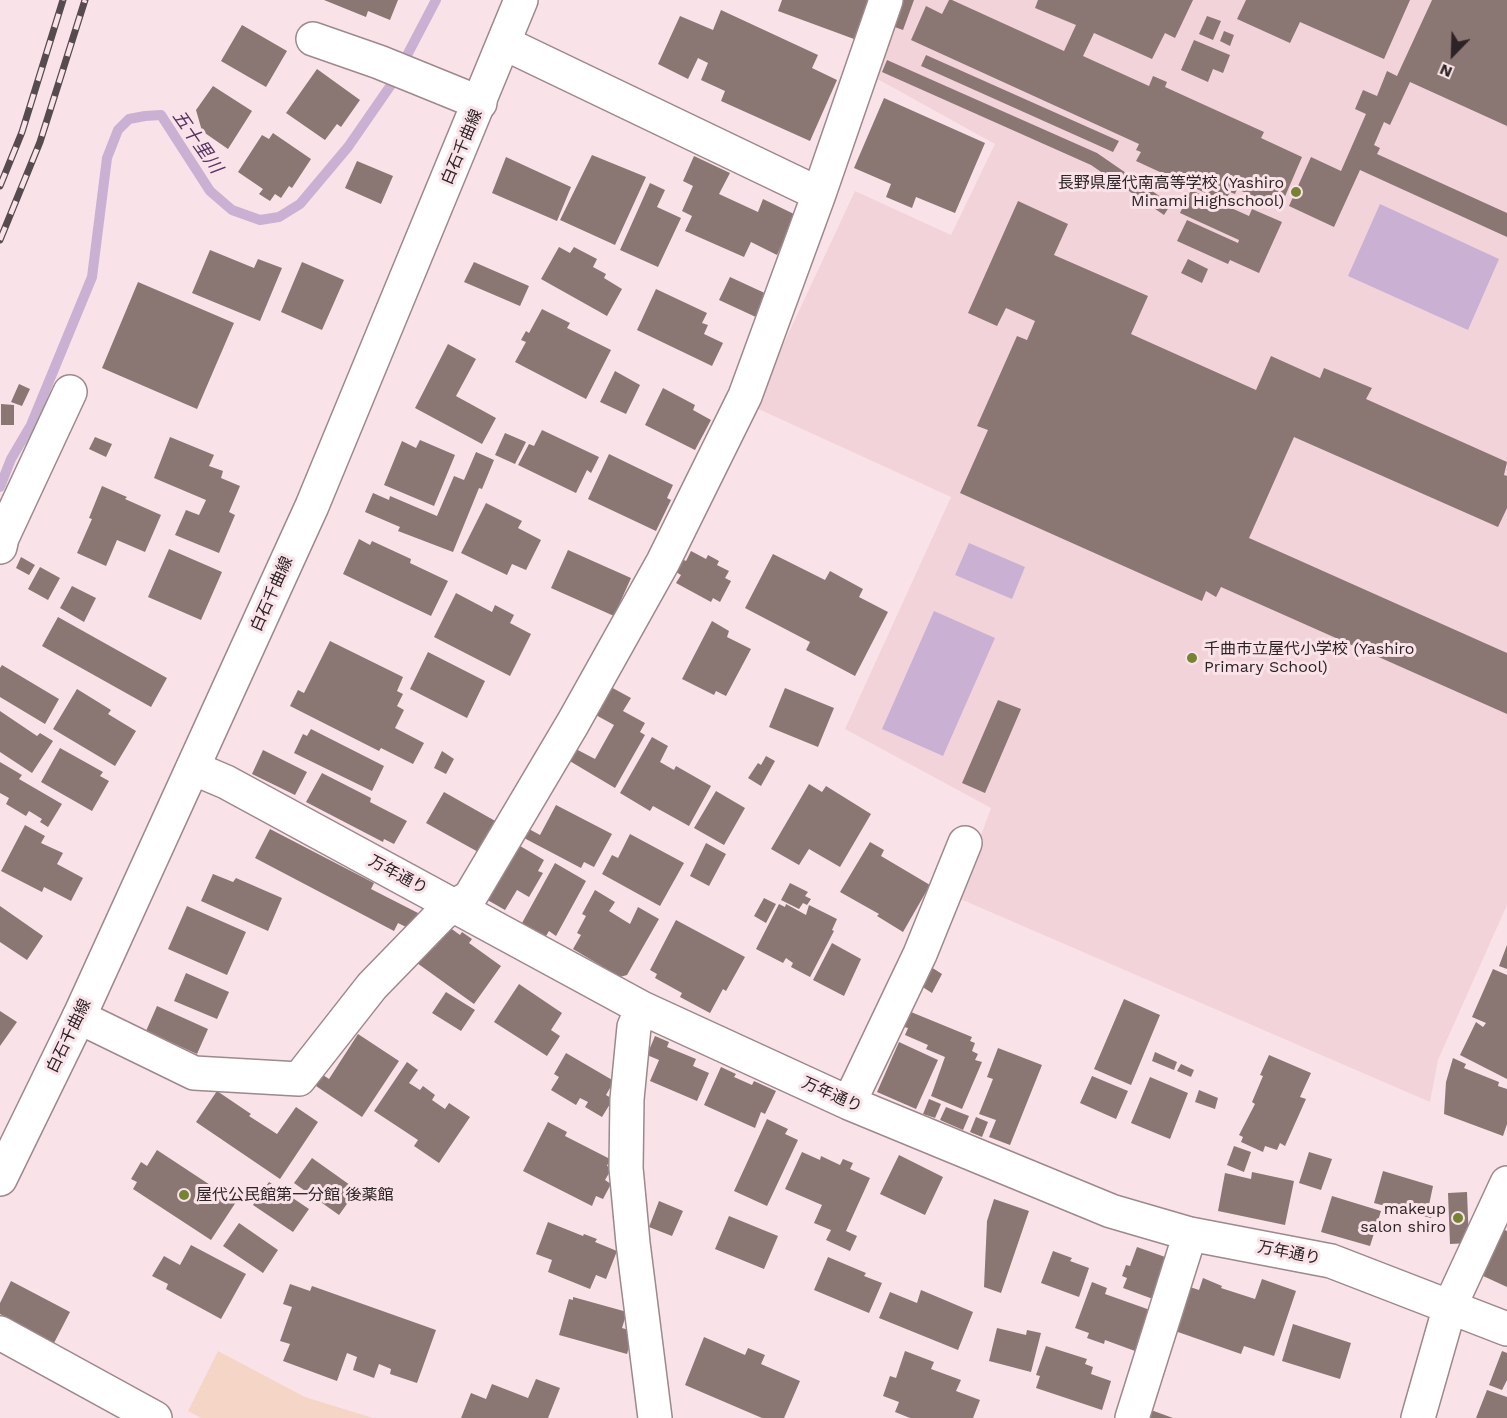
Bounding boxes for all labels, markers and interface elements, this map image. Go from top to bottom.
north arrow [1423,24,1483,84]
text: N [1437,60,1455,82]
water label: 五十里川 [168,106,226,178]
street label: 白石千曲線 [438,106,486,188]
place label: 長野県屋代南高等学校 (Yashiro Minami Highschool) [1058,173,1284,211]
marker: 長野県屋代南高等学校 (Yashiro Minami Highschool) [1289,185,1303,199]
street label: 白石千曲線 [247,554,297,634]
place label: 千曲市立屋代小学校 (Yashiro Primary School) [1204,639,1414,677]
marker: 千曲市立屋代小学校 (Yashiro Primary School) [1185,651,1199,665]
street label: 万年通り [365,852,431,898]
street label: 白石千曲線 [43,996,95,1076]
street label: 万年通り [799,1073,865,1117]
place label: 屋代公民館第一分館 後薬館 [196,1185,393,1205]
marker: 屋代公民館第一分館 後薬館 [177,1188,191,1202]
place label: makeup salon shiro [1360,1199,1446,1237]
marker: makeup salon shiro [1451,1211,1465,1225]
street label: 万年通り [1256,1237,1322,1269]

